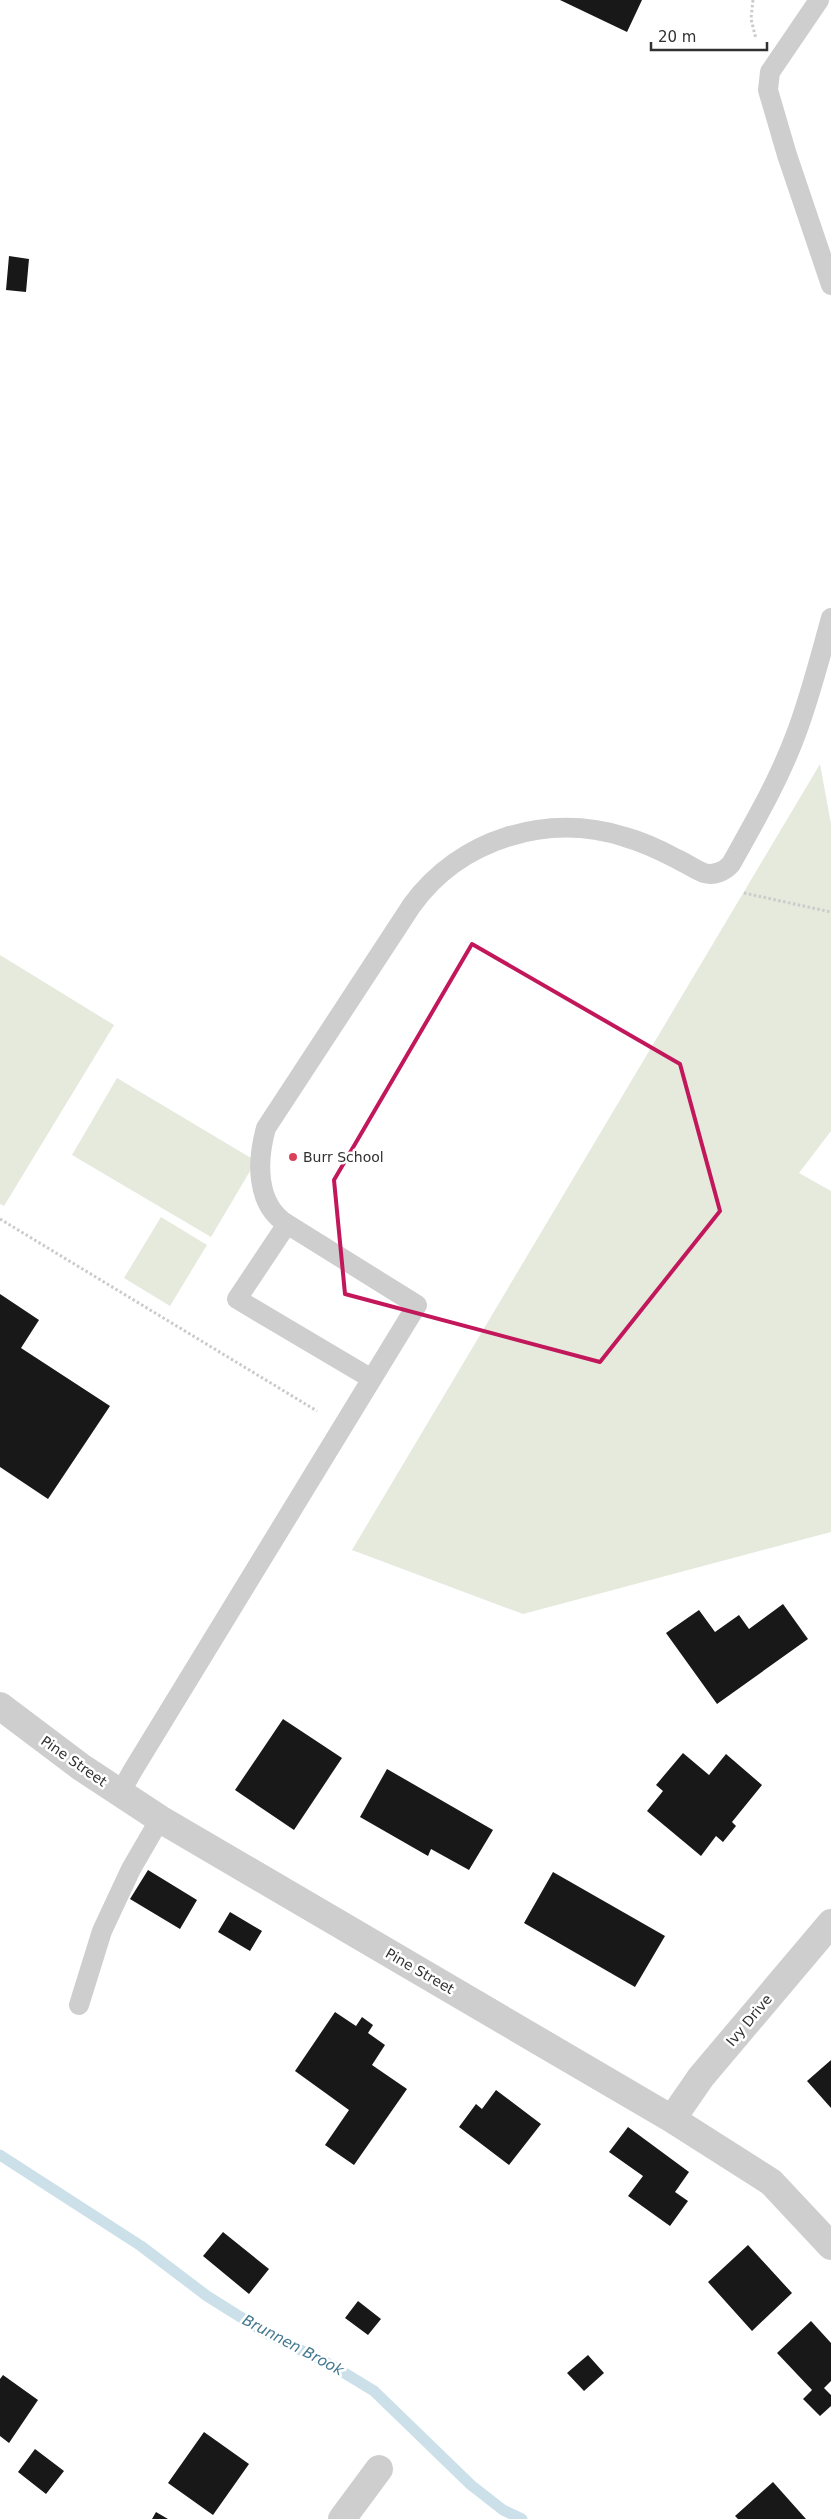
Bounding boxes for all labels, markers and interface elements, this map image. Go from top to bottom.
scale bar [651,20,767,52]
text: 20 m [658,28,696,46]
place label: Burr School [303,1149,384,1165]
marker: Burr School [287,1151,299,1163]
street label: Pine Street [38,1733,110,1790]
street label: Pine Street [383,1945,458,1997]
street label: Ivy Drive [723,1991,775,2049]
water label: Brunnen Brook [239,2311,348,2380]

